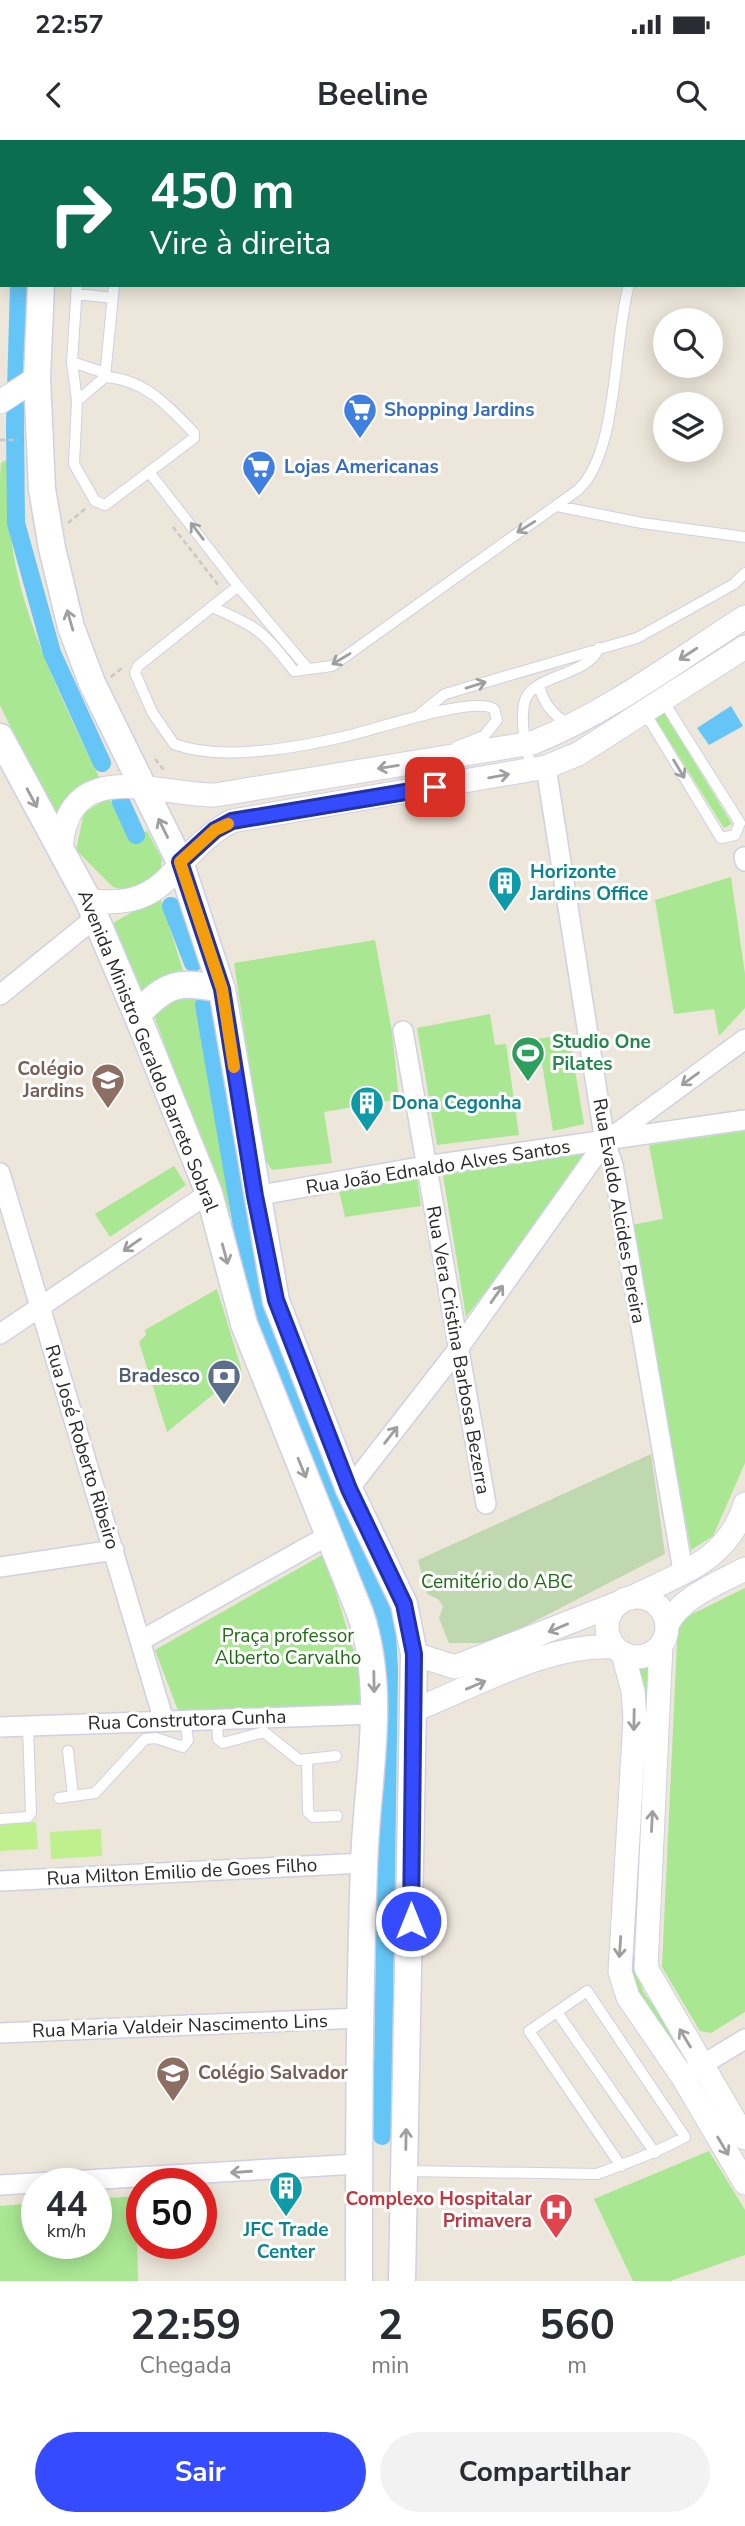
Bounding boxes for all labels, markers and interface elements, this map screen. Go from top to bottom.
text: 22:57 [35,7,104,42]
text: Beeline [317,73,428,116]
icon: back [35,76,73,114]
icon: search [672,76,710,114]
text: 450 m [150,158,294,225]
icon: right [35,168,126,259]
text: Vire à direita [150,222,331,265]
map controls [653,308,723,462]
button: search [653,308,723,378]
supermarket icon: Shopping Jardins [341,391,379,440]
button: layers [653,392,723,462]
place label: Shopping Jardins [384,397,534,423]
supermarket icon: Lojas Americanas [240,448,278,497]
place label: Lojas Americanas [284,454,439,480]
one-way arrow [516,520,536,534]
one-way arrow [190,522,205,541]
one-way arrow [62,610,75,632]
one-way arrow [678,647,698,661]
one-way arrow [332,653,352,667]
one-way arrow [464,677,486,690]
pin [405,757,465,817]
one-way arrow [672,758,686,778]
one-way arrow [377,761,400,774]
icon: arrive [416,768,454,806]
one-way arrow [487,769,510,782]
one-way arrow [25,787,39,808]
one-way arrow [156,818,169,839]
place label: Horizonte Jardins Office [529,859,648,907]
building icon: Horizonte Jardins Office [486,864,524,913]
street label: Avenida Ministro Geraldo Barreto Sobral [71,886,225,1216]
place label: Studio One Pilates [552,1029,651,1077]
sports icon: Studio One Pilates [509,1034,547,1083]
place label: Colégio Jardins [17,1056,84,1104]
school or university icon: Colégio Jardins [89,1061,127,1110]
one-way arrow [681,1072,700,1087]
building icon: Dona Cegonha [348,1084,386,1133]
place label: Dona Cegonha [392,1090,522,1116]
street label: Rua Evaldo Alcides Pereira [586,1096,652,1326]
street label: Rua João Ednaldo Alves Santos [304,1133,572,1201]
street label: Rua Vera Cristina Barbosa Bezerra [420,1204,496,1496]
one-way arrow [123,1238,142,1252]
one-way arrow [219,1242,232,1265]
one-way arrow [490,1285,504,1304]
street label: Rua José Roberto Ribeiro [38,1342,126,1552]
bank icon: Bradesco [205,1357,243,1406]
place label: Bradesco [118,1363,200,1389]
one-way arrow [384,1426,399,1445]
one-way arrow [296,1457,309,1478]
park label: Cemitério do ABC [421,1569,573,1595]
one-way arrow [548,1622,569,1635]
park label: Praça professor Alberto Carvalho [215,1623,361,1671]
one-way arrow [367,1670,381,1693]
one-way arrow [464,1678,486,1691]
street label: Rua Construtora Cunha [87,1704,287,1736]
one-way arrow [628,1709,641,1732]
one-way arrow [646,1810,659,1833]
street label: Rua Milton Emilio de Goes Filho [46,1852,318,1892]
position arrow [374,1884,448,1958]
one-way arrow [613,1936,626,1958]
street label: Rua Maria Valdeir Nascimento Lins [32,2008,328,2044]
one-way arrow [678,2028,692,2048]
school or university icon: Colégio Salvador [154,2054,192,2103]
place label: Colégio Salvador [198,2060,349,2086]
one-way arrow [399,2128,412,2151]
one-way arrow [716,2135,730,2155]
one-way arrow [230,2166,253,2179]
speed limit sign: 50 [126,2168,217,2259]
building icon: JFC Trade Center [267,2169,305,2218]
text: 44 [45,2181,88,2228]
place label: Complexo Hospitalar Primavera [346,2186,533,2234]
hospital icon: Complexo Hospitalar Primavera [537,2191,575,2240]
place label: JFC Trade Center [243,2217,328,2265]
text: km/h [47,2219,86,2243]
text: 22:59 [130,2297,241,2354]
text: 2 [378,2297,403,2354]
text: 560 [539,2297,615,2354]
text: Chegada [140,2350,232,2381]
text: min [371,2350,409,2381]
text: m [567,2350,587,2381]
button: Sair [35,2432,366,2512]
button: Compartilhar [380,2432,710,2512]

